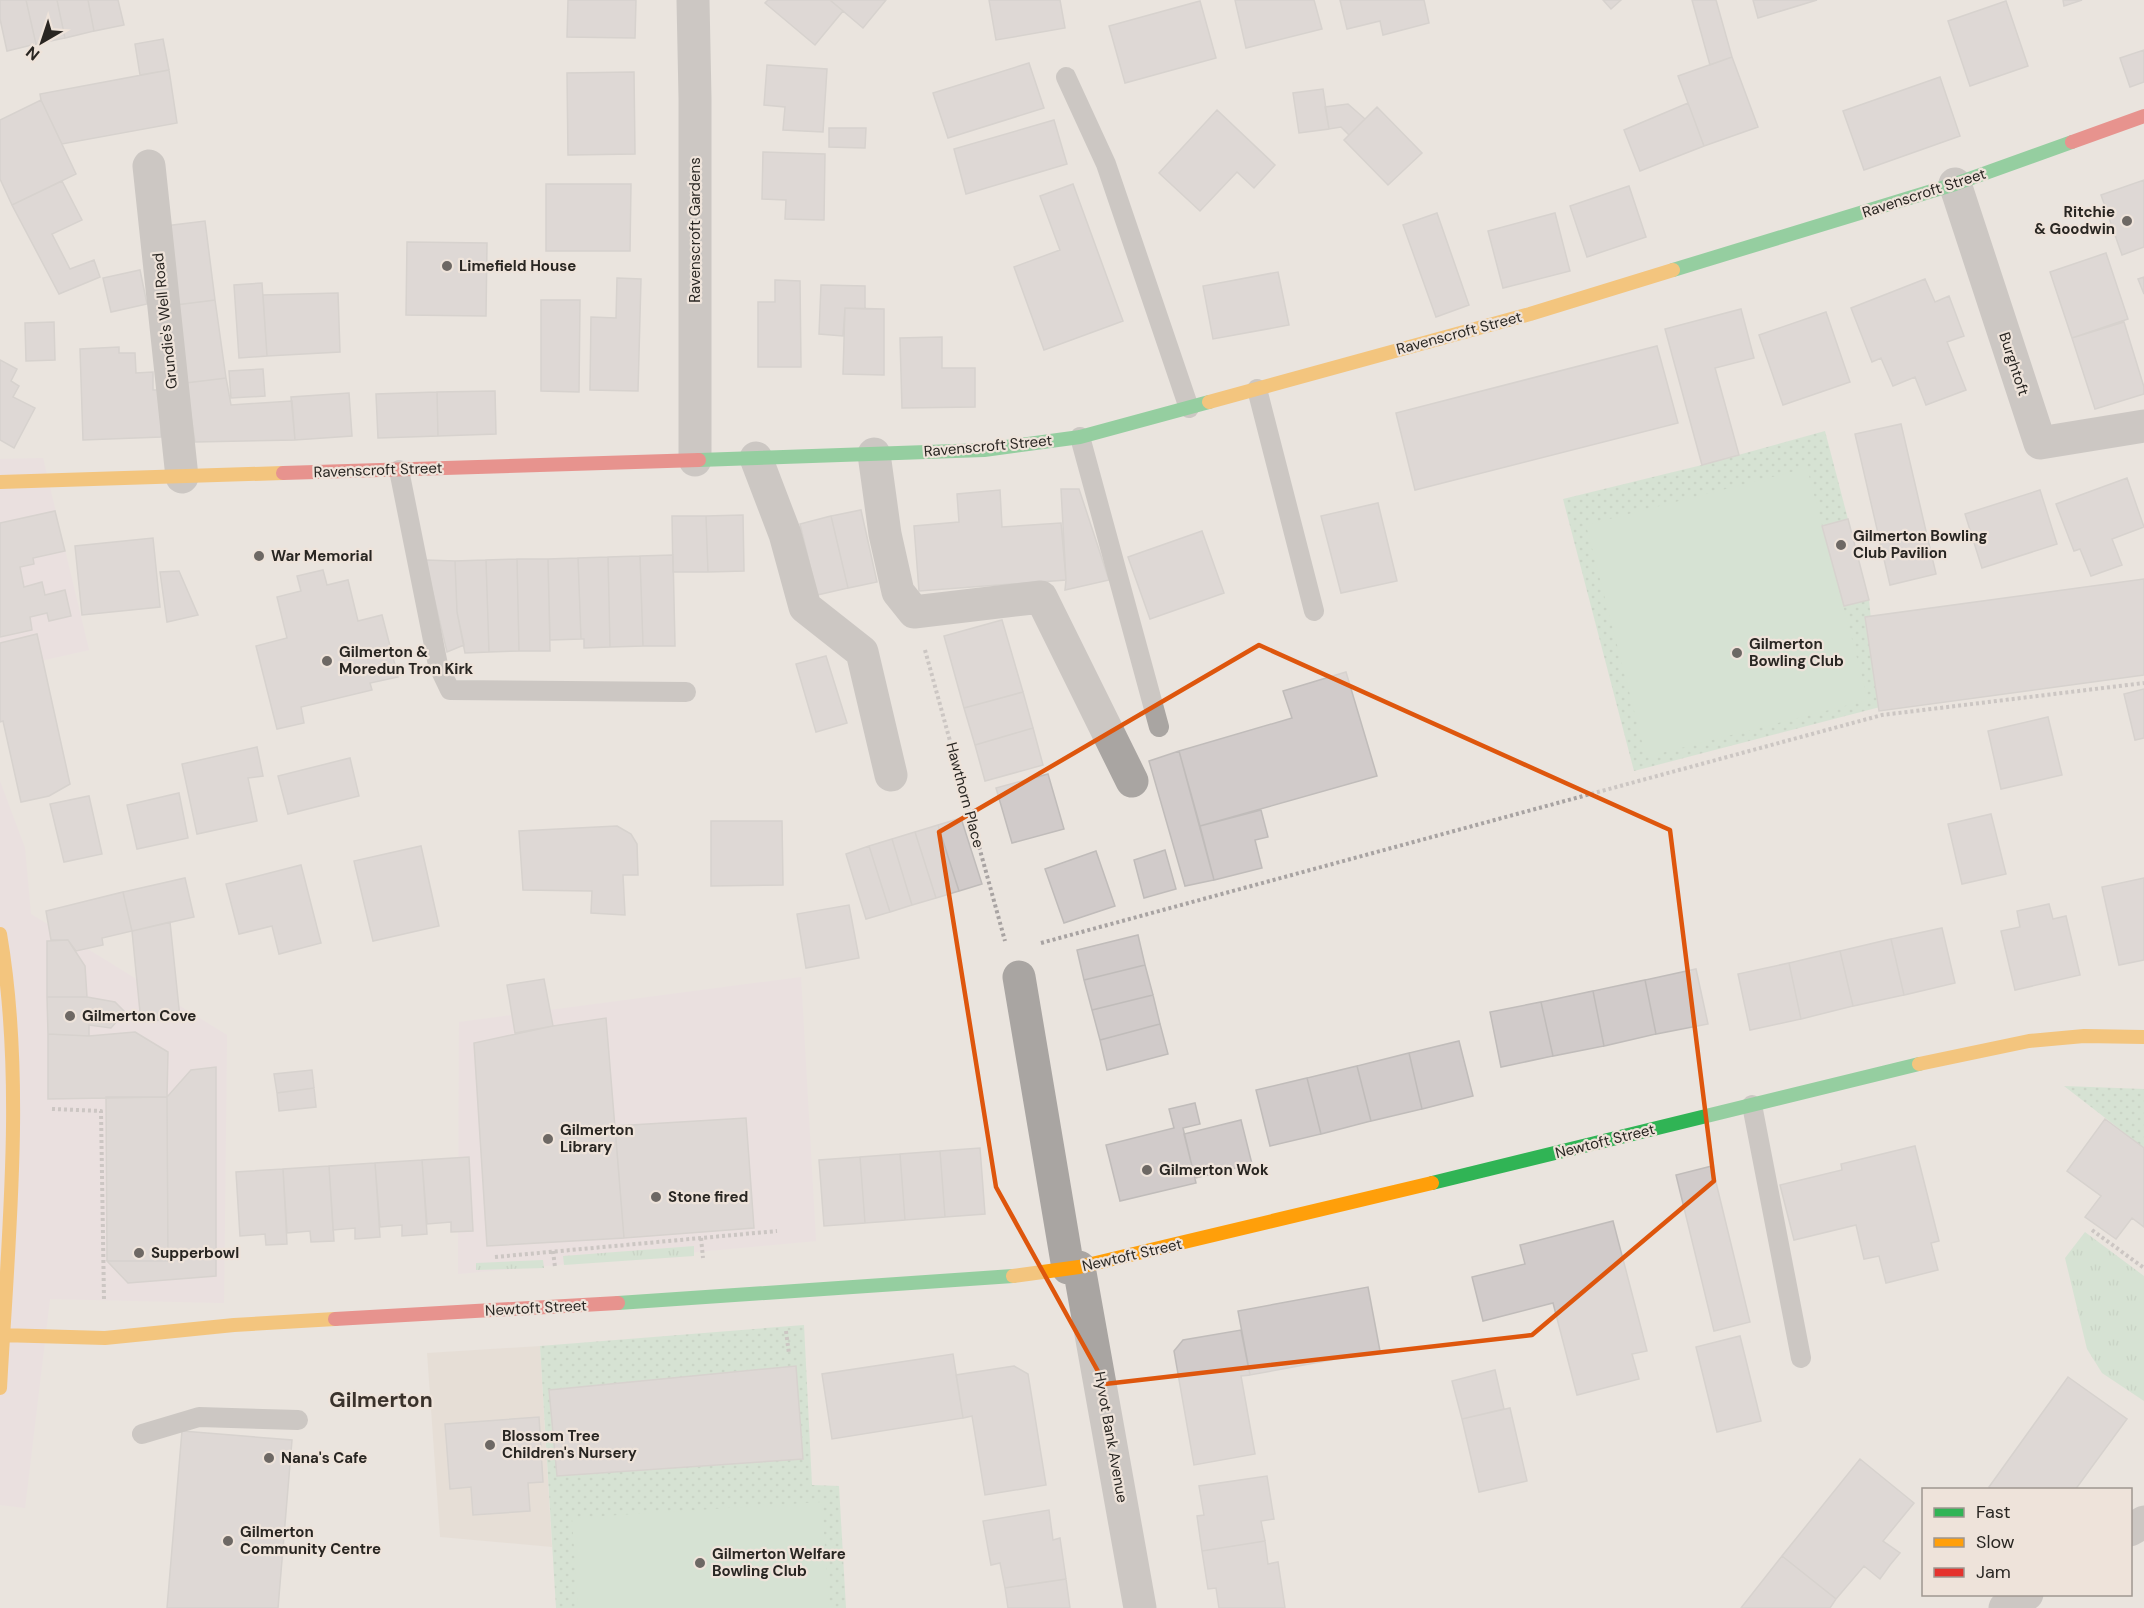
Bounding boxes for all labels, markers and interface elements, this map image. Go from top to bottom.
north arrow [12,12,72,72]
text: N [22,41,44,65]
street label: Ravenscroft Gardens [685,157,705,303]
street label: Ravenscroft Street [1860,164,1989,222]
place label: Ritchie & Goodwin [2034,202,2115,239]
marker: Ritchie & Goodwin [2120,214,2134,228]
street label: Grundie's Well Road [148,252,182,390]
place label: Limefield House [459,256,576,276]
marker: Limefield House [440,259,454,273]
street label: Ravenscroft Street [1394,307,1524,359]
street label: Burghtoft [1994,330,2034,398]
street label: Ravenscroft Street [923,430,1053,462]
street label: Ravenscroft Street [313,458,443,482]
place label: Gilmerton Bowling Club Pavilion [1853,526,1987,563]
marker: Gilmerton Bowling Club Pavilion [1834,538,1848,552]
place label: War Memorial [271,546,372,566]
marker: War Memorial [252,549,266,563]
place label: Gilmerton Bowling Club [1749,634,1844,671]
place label: Gilmerton & Moredun Tron Kirk [339,642,474,679]
marker: Gilmerton Bowling Club [1730,646,1744,660]
marker: Gilmerton & Moredun Tron Kirk [320,654,334,668]
street label: Hawthorn Place [941,740,989,850]
place label: Gilmerton Cove [82,1006,196,1026]
marker: Gilmerton Cove [63,1009,77,1023]
street label: Newtoft Street [1553,1119,1657,1163]
place label: Gilmerton Library [560,1120,634,1157]
marker: Gilmerton Library [541,1132,555,1146]
place label: Gilmerton Wok [1159,1160,1269,1180]
marker: Gilmerton Wok [1140,1163,1154,1177]
place label: Stone fired [668,1187,748,1207]
marker: Stone fired [649,1190,663,1204]
street label: Newtoft Street [1080,1234,1184,1276]
place label: Supperbowl [151,1243,239,1263]
marker: Supperbowl [132,1246,146,1260]
street label: Newtoft Street [485,1295,588,1321]
street label: Hyvot Bank Avenue [1090,1370,1132,1504]
district label: Gilmerton [329,1386,433,1414]
place label: Blossom Tree Children's Nursery [502,1426,637,1463]
marker: Blossom Tree Children's Nursery [483,1438,497,1452]
place label: Nana's Cafe [281,1448,367,1468]
marker: Nana's Cafe [262,1451,276,1465]
legend [1922,1488,2132,1596]
text: Fast [1976,1500,2011,1524]
place label: Gilmerton Community Centre [240,1522,381,1559]
text: Slow [1976,1530,2015,1554]
marker: Gilmerton Community Centre [221,1534,235,1548]
place label: Gilmerton Welfare Bowling Club [712,1544,846,1581]
marker: Gilmerton Welfare Bowling Club [693,1556,707,1570]
text: Jam [1976,1560,2011,1584]

